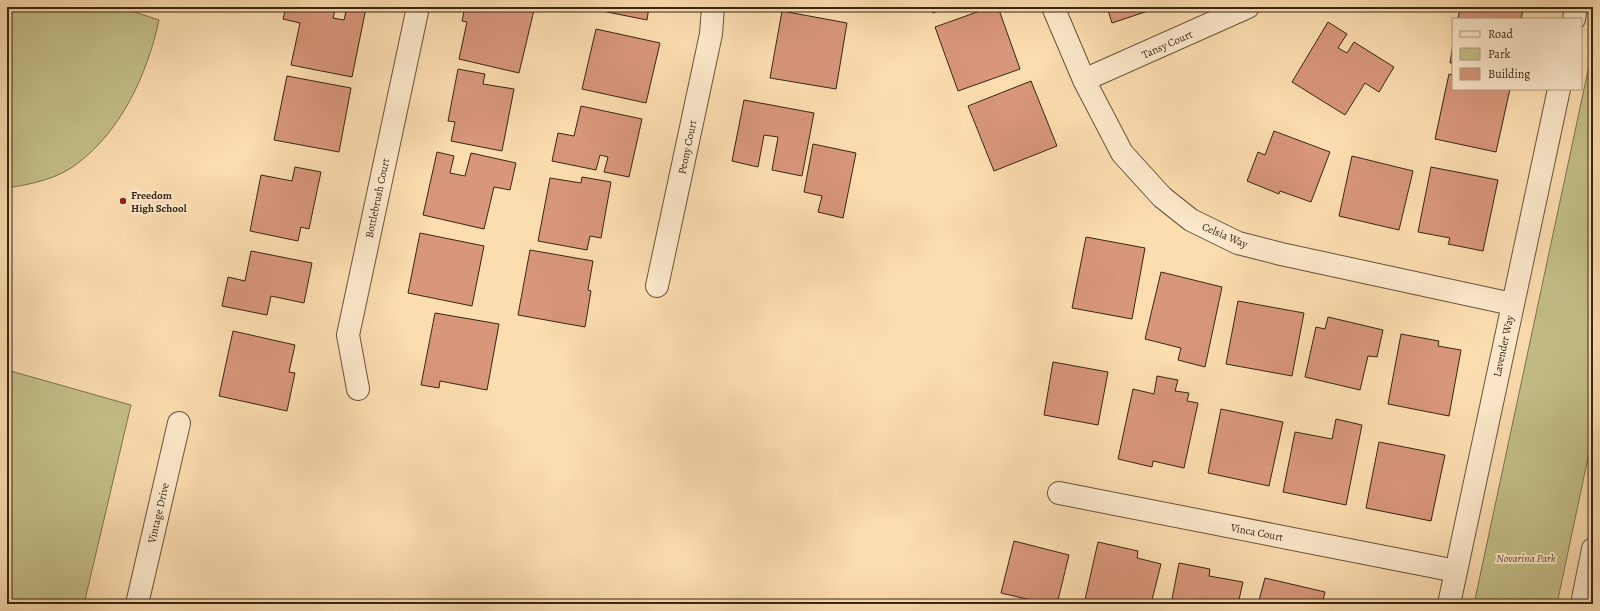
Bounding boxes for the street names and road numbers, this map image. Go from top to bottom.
street label: Tansy Court [1139,26,1195,62]
street label: Peony Court [674,118,701,175]
street label: Bottlebrush Court [362,157,393,239]
street label: Celsia Way [1200,219,1250,252]
street label: Lavender Way [1490,314,1517,378]
street label: Vintage Drive [144,481,173,546]
street label: Vinca Court [1228,520,1285,545]

